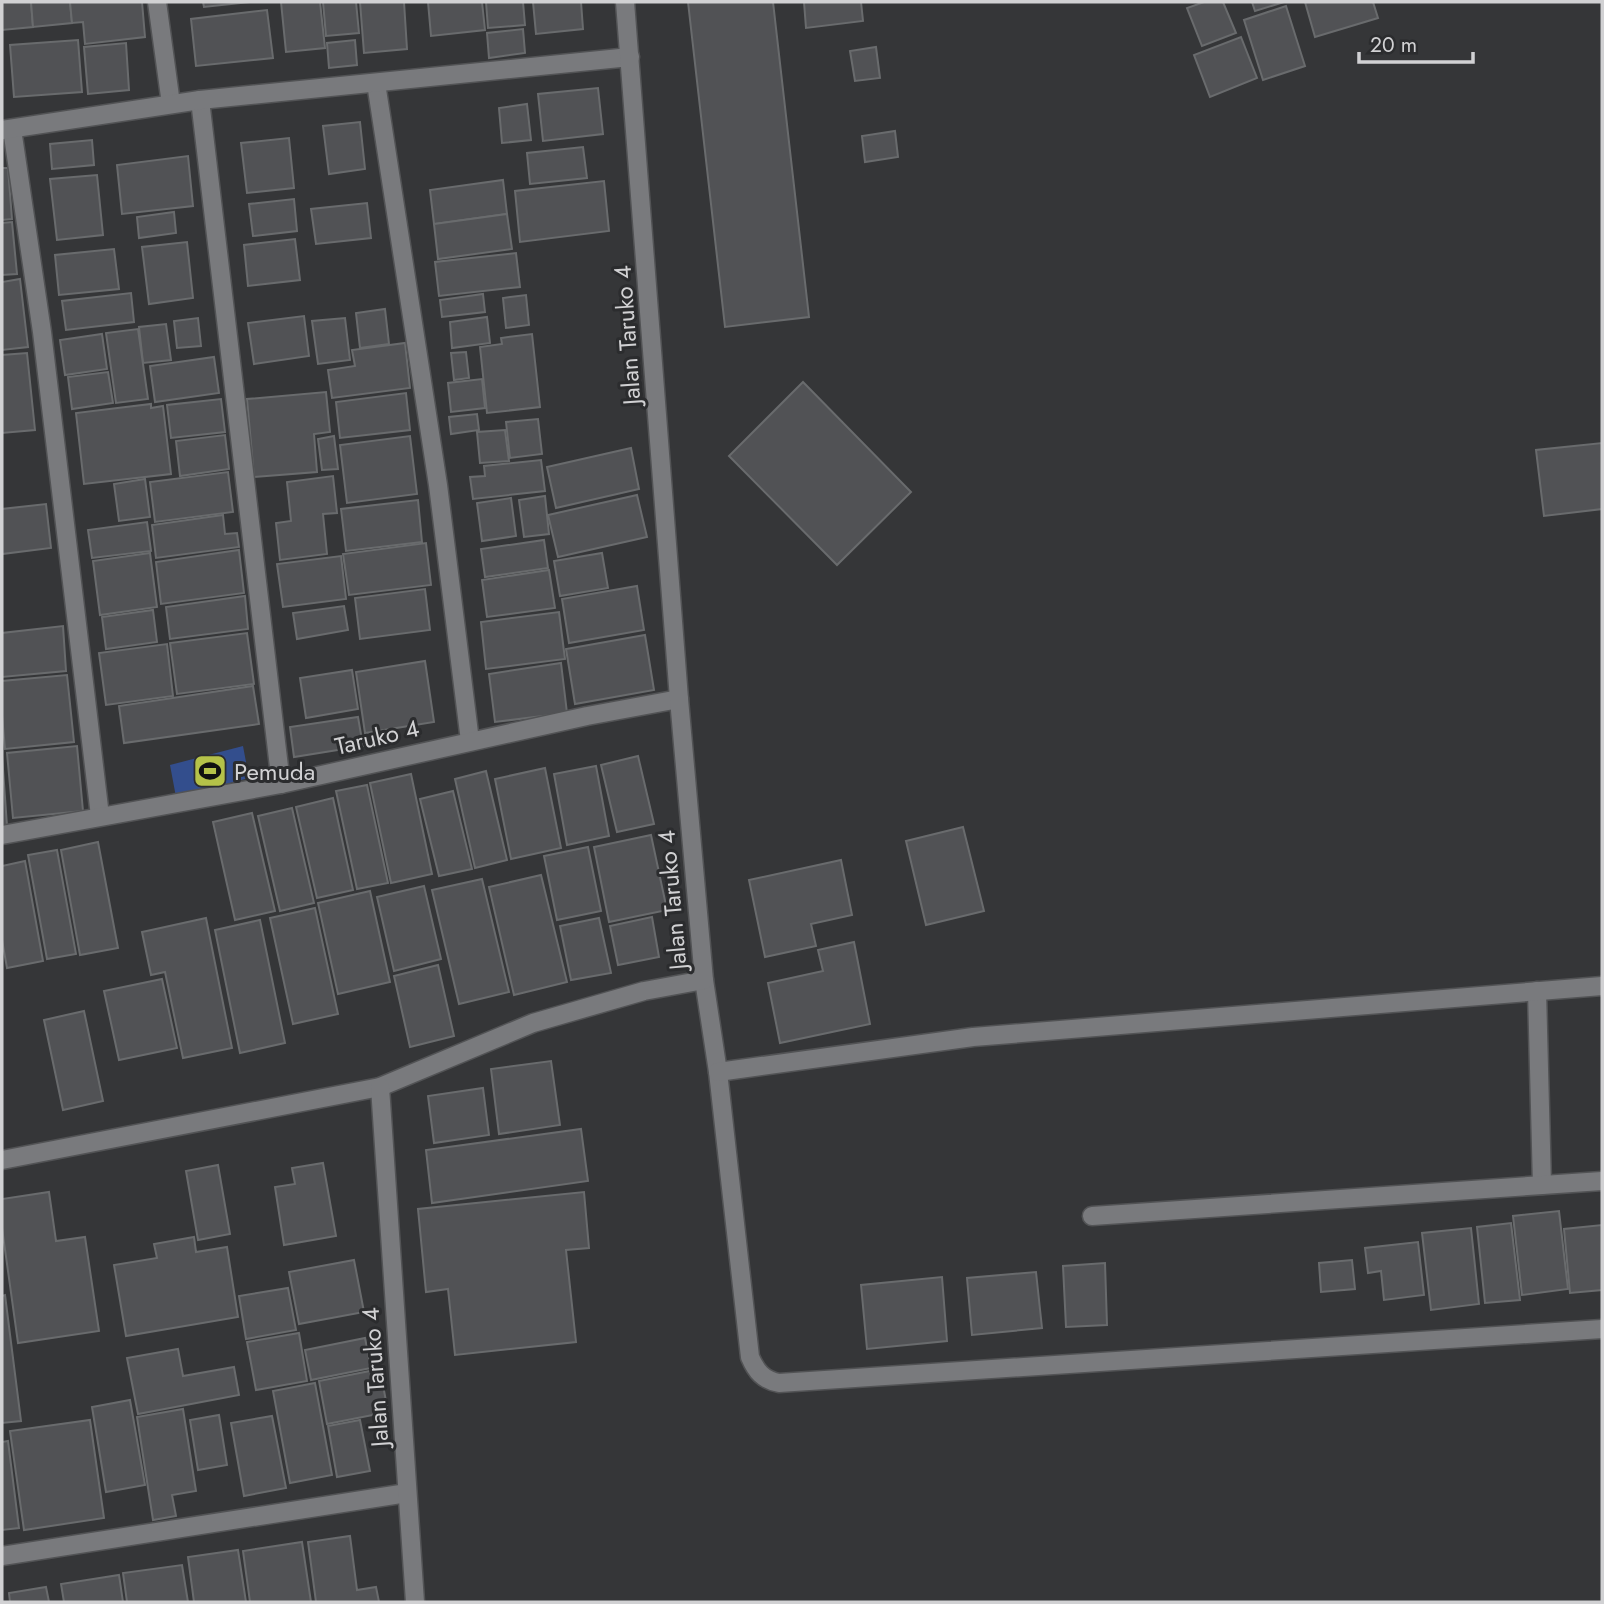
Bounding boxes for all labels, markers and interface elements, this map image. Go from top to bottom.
scale bar [1359,21,1473,65]
text: 20 m [1370,30,1417,60]
street label: Jalan Taruko 4 [605,264,650,409]
street label: Taruko 4 [331,710,423,764]
sports icon: Pemuda [191,752,229,790]
place label: Pemuda [234,754,315,789]
street label: Jalan Taruko 4 [648,829,696,974]
street label: Jalan Taruko 4 [353,1306,398,1451]

